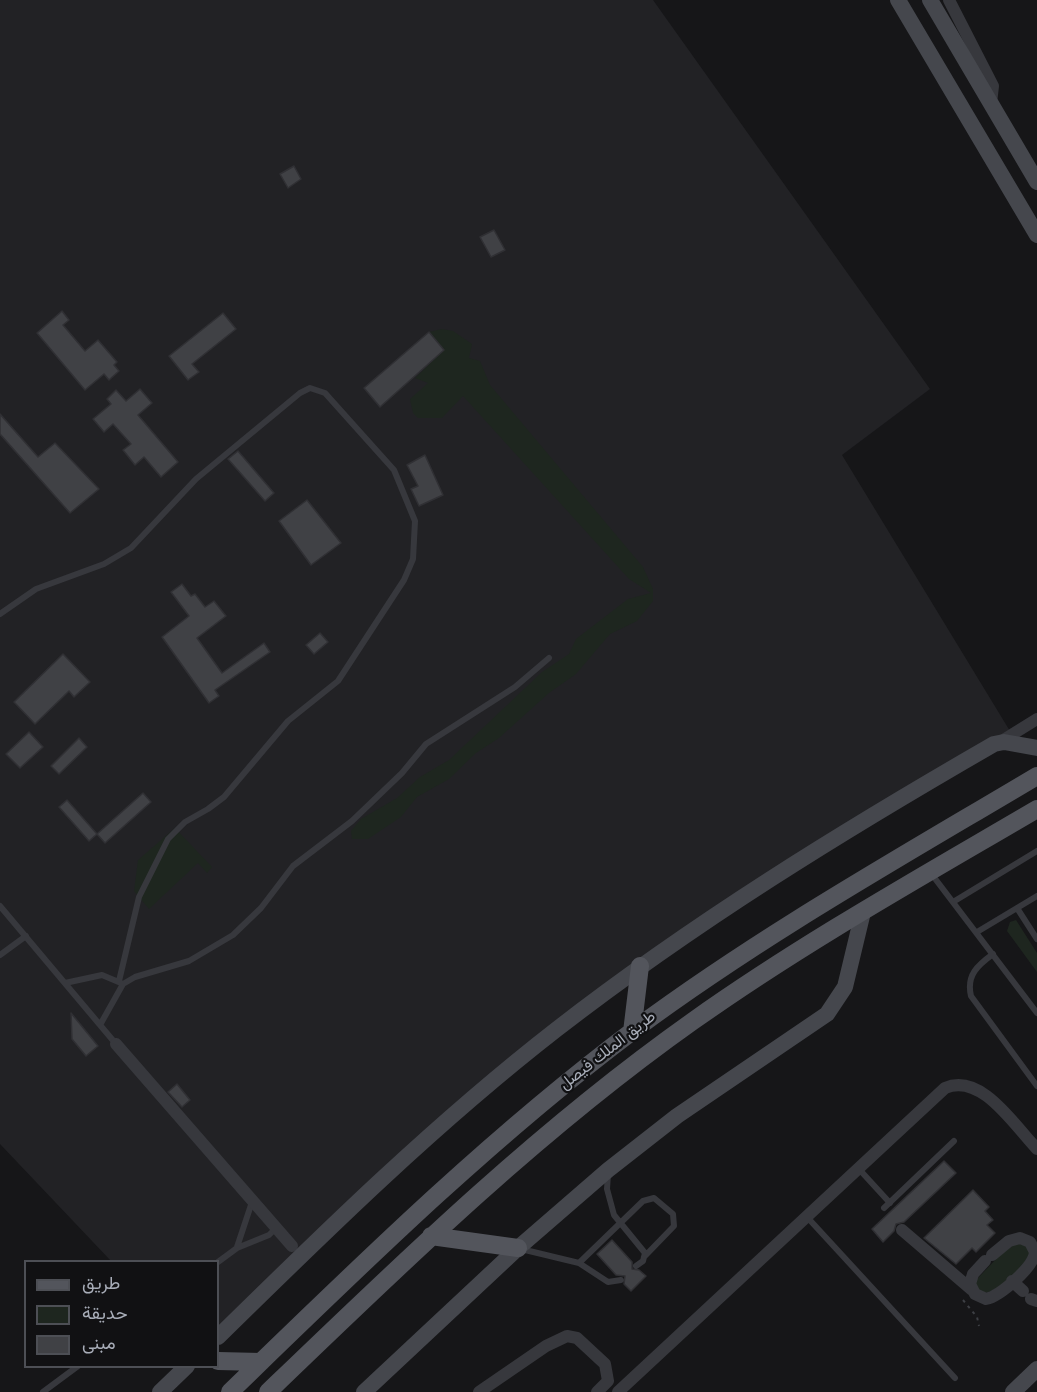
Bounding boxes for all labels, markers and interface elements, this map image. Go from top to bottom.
street label: طريق الملك فيصل [556,1007,660,1095]
legend [24,1260,219,1368]
text: طريق [82,1271,120,1295]
text: حديقة [82,1301,128,1325]
text: مبنى [82,1331,116,1355]

